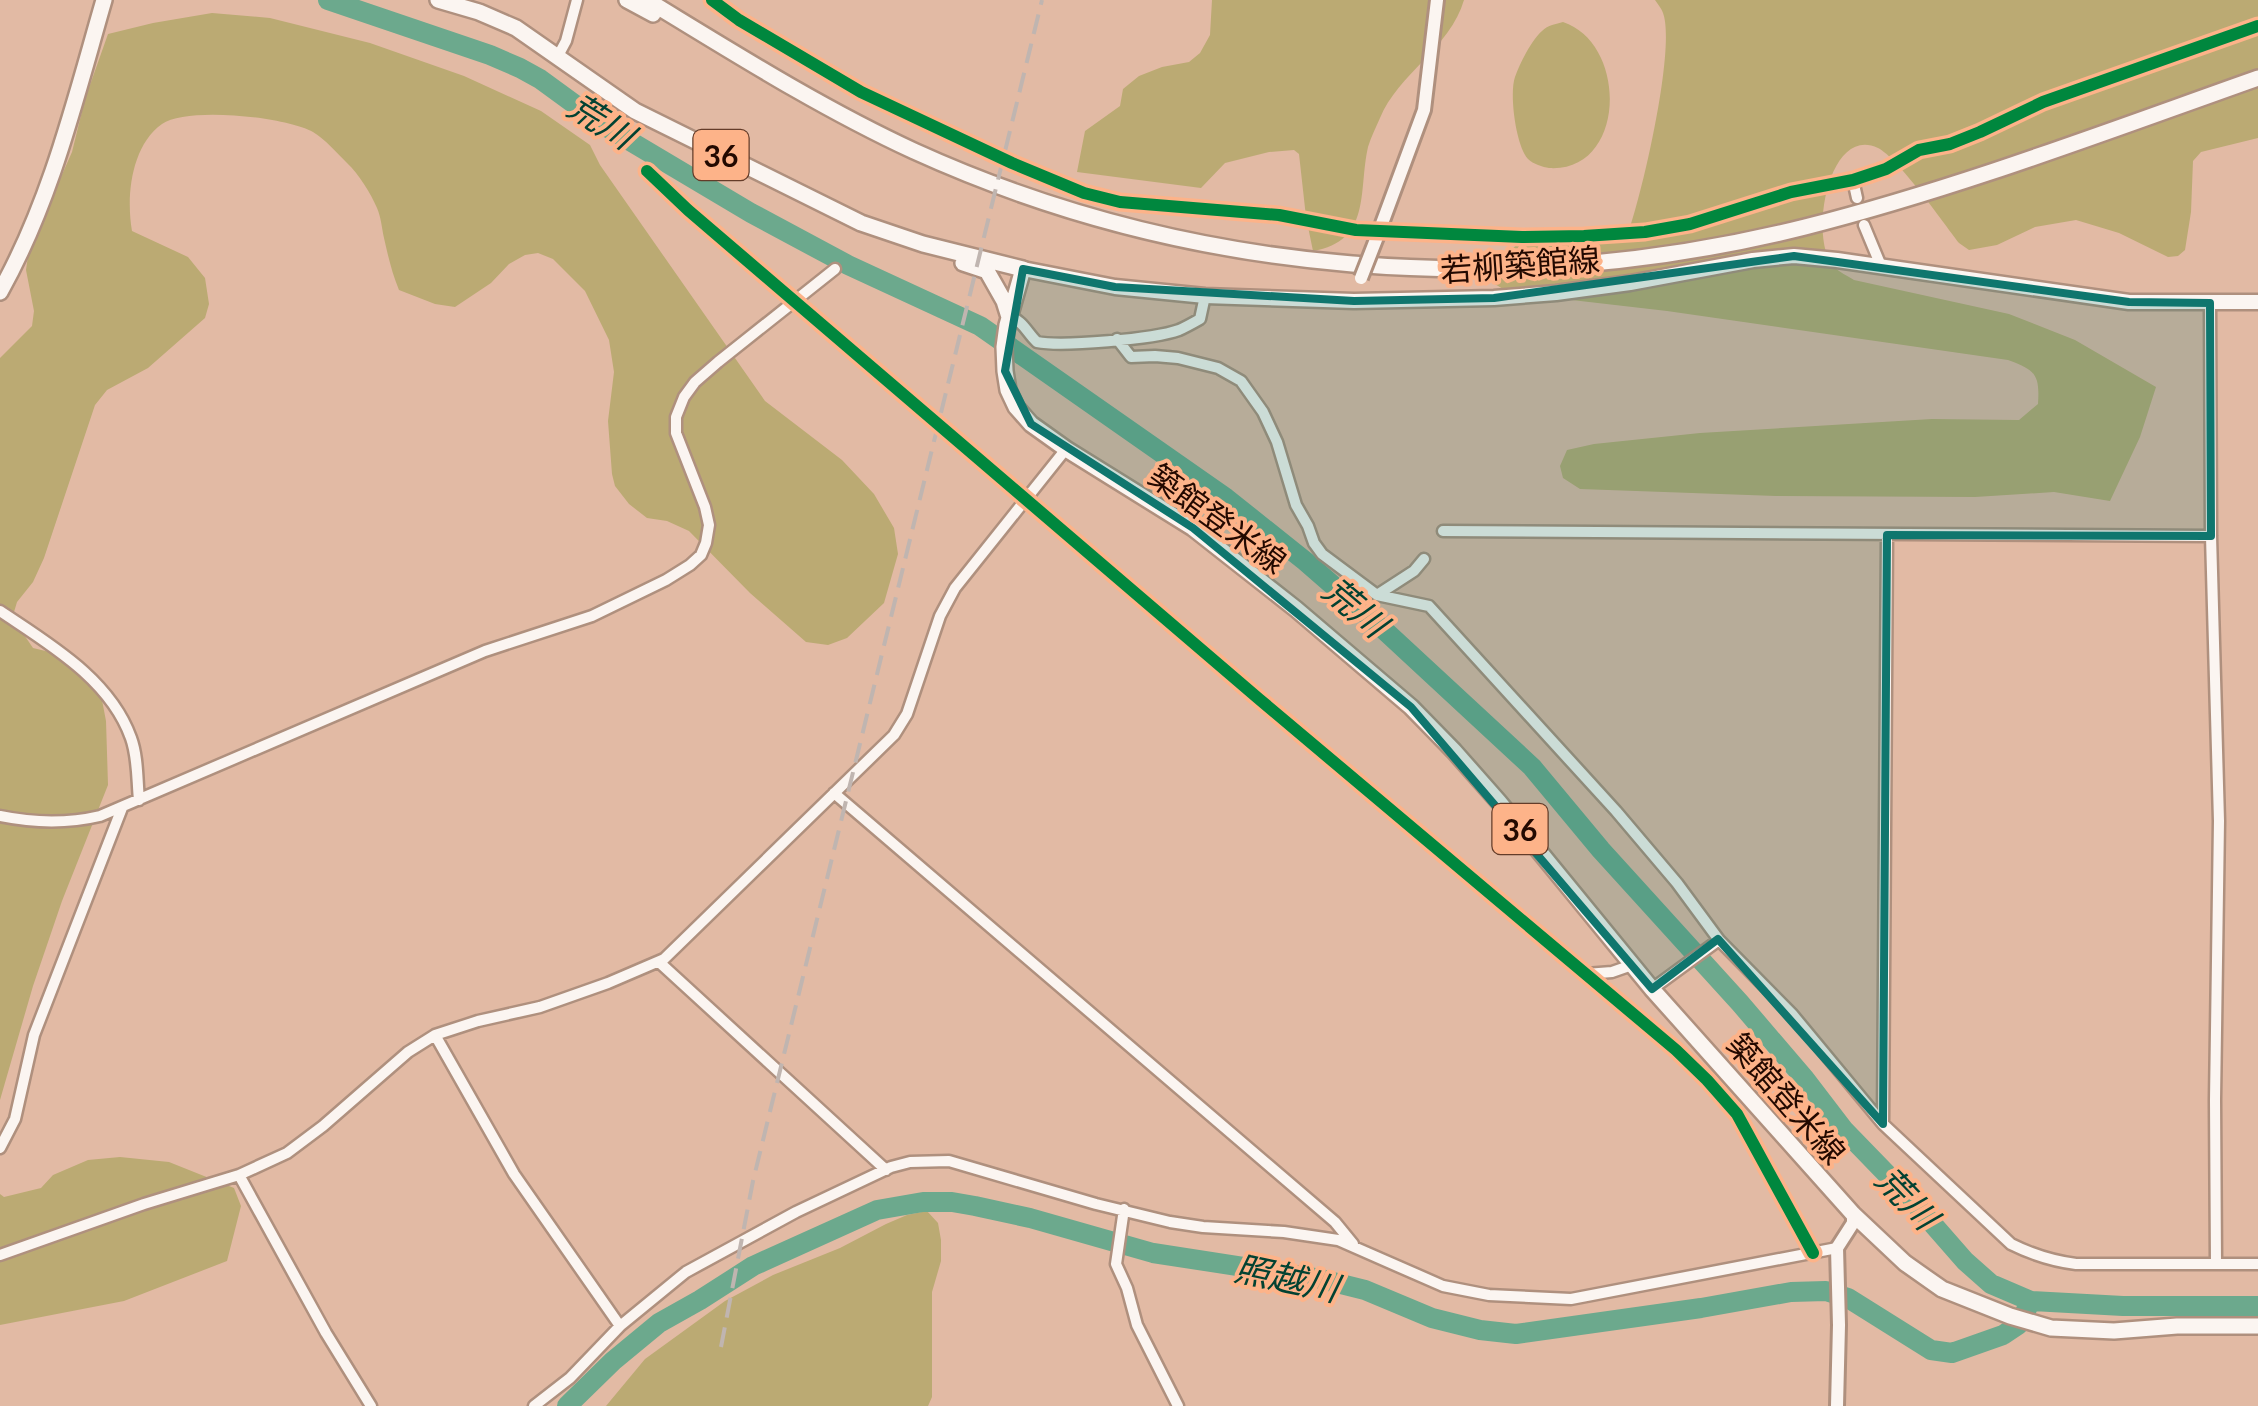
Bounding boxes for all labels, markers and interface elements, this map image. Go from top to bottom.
water label: 荒川 [561,84,646,158]
road number: 36 [694,130,748,180]
street label: 若柳築館線 [1439,239,1601,289]
street label: 築館登米線 [1142,455,1294,581]
water label: 荒川 [1316,567,1399,647]
road number: 36 [1492,804,1548,854]
street label: 築館登米線 [1720,1025,1854,1171]
water label: 荒川 [1869,1157,1950,1240]
water label: 照越川 [1231,1246,1347,1309]

